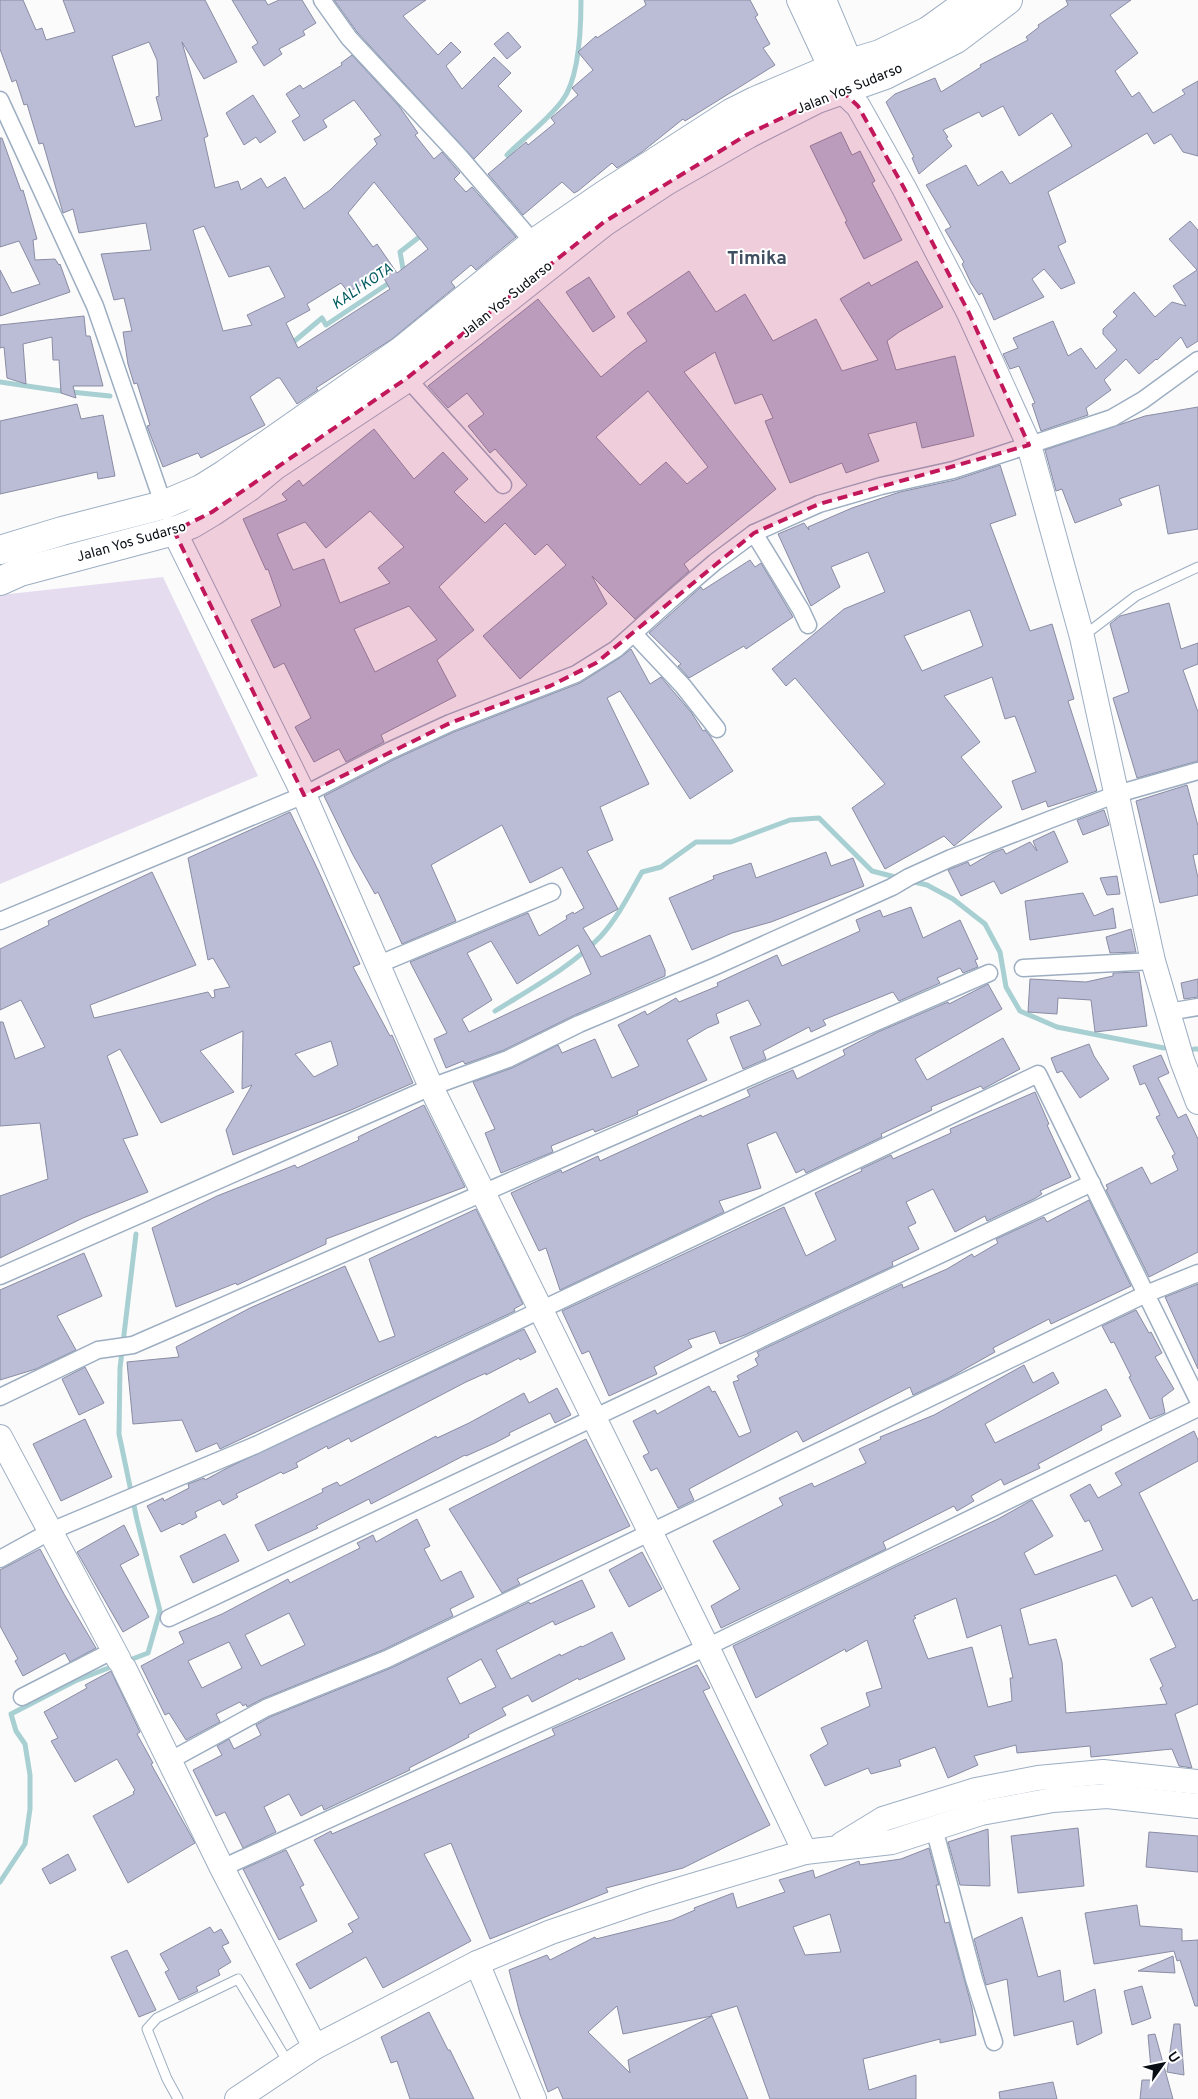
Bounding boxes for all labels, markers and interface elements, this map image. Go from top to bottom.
street label: Jalan Yos Sudarso [794,60,905,118]
district label: Timika [727,247,787,271]
street label: Jalan Yos Sudarso [458,258,556,342]
water label: KALI KOTA [329,260,397,315]
street label: Jalan Yos Sudarso [75,519,188,566]
north arrow [1138,2039,1188,2089]
text: U [1163,2049,1182,2067]

